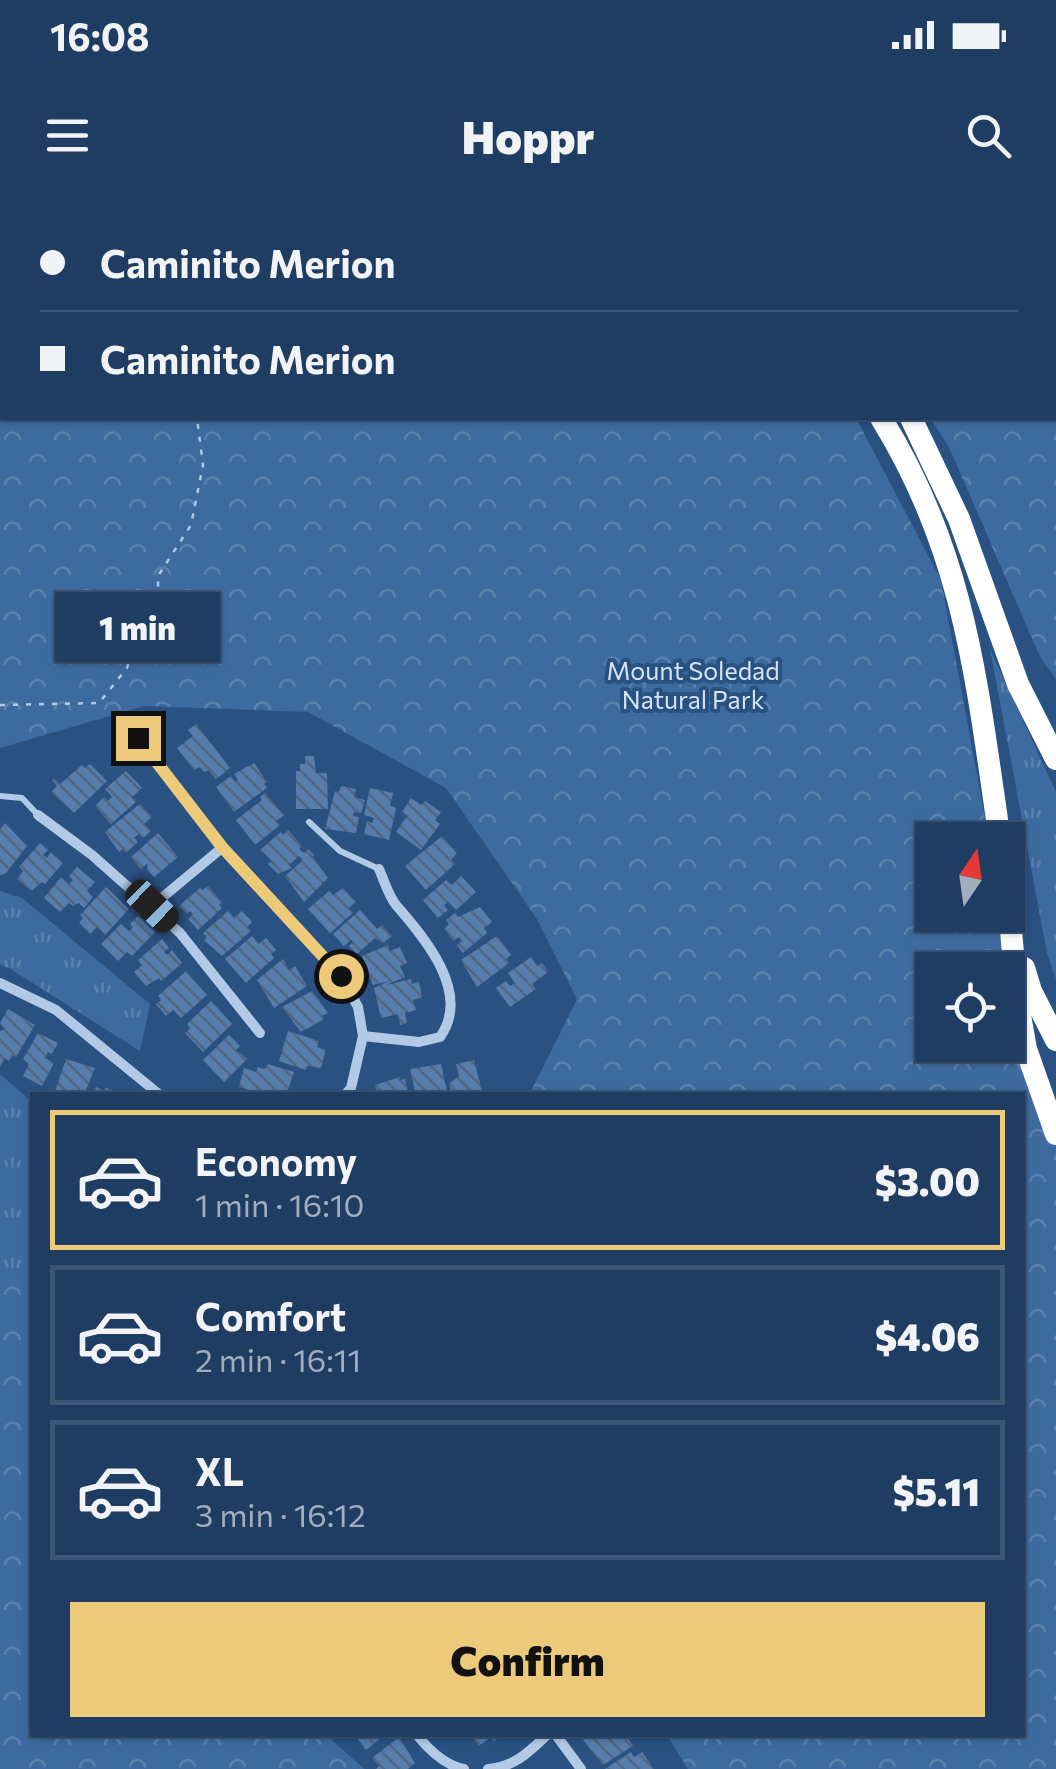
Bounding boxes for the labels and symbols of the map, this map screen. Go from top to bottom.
callout: 1 min [56,593,220,663]
park label: Mount Soledad Natural Park [606,655,780,714]
route end [116,716,161,761]
north arrow [915,822,1025,932]
car [120,874,184,938]
route start [319,954,364,999]

